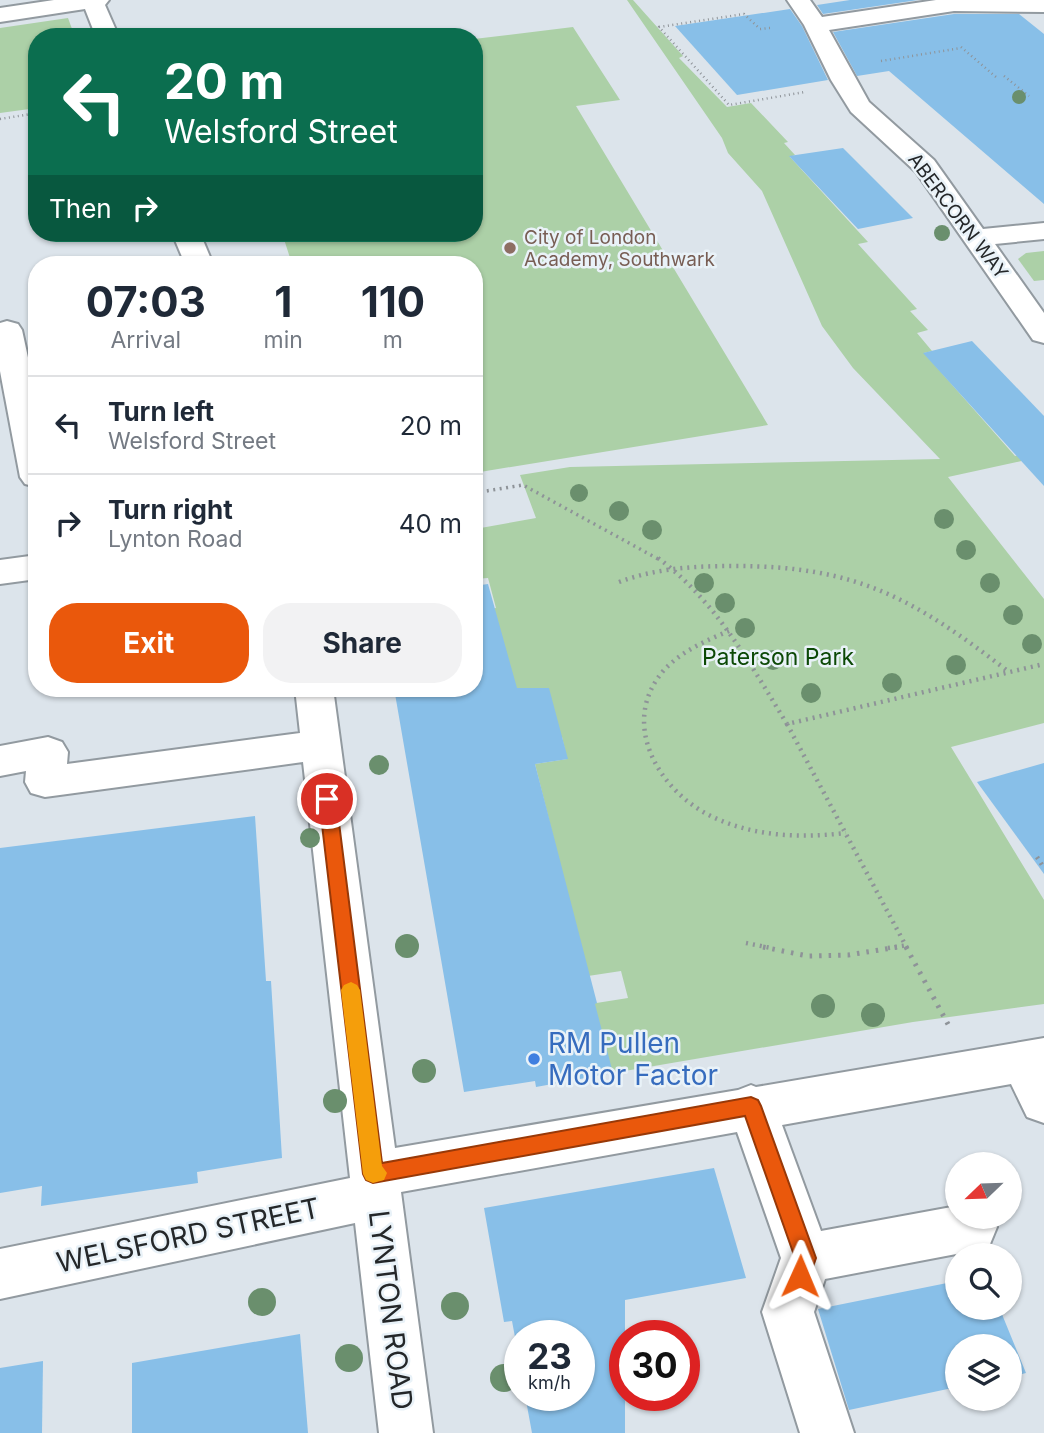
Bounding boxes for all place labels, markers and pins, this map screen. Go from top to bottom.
place label: City of London Academy, Southwark [524,226,715,271]
marker: City of London Academy, Southwark [502,240,518,256]
pin [297,769,357,829]
place label: RM Pullen Motor Factor [548,1026,718,1092]
marker: RM Pullen Motor Factor [526,1051,542,1067]

